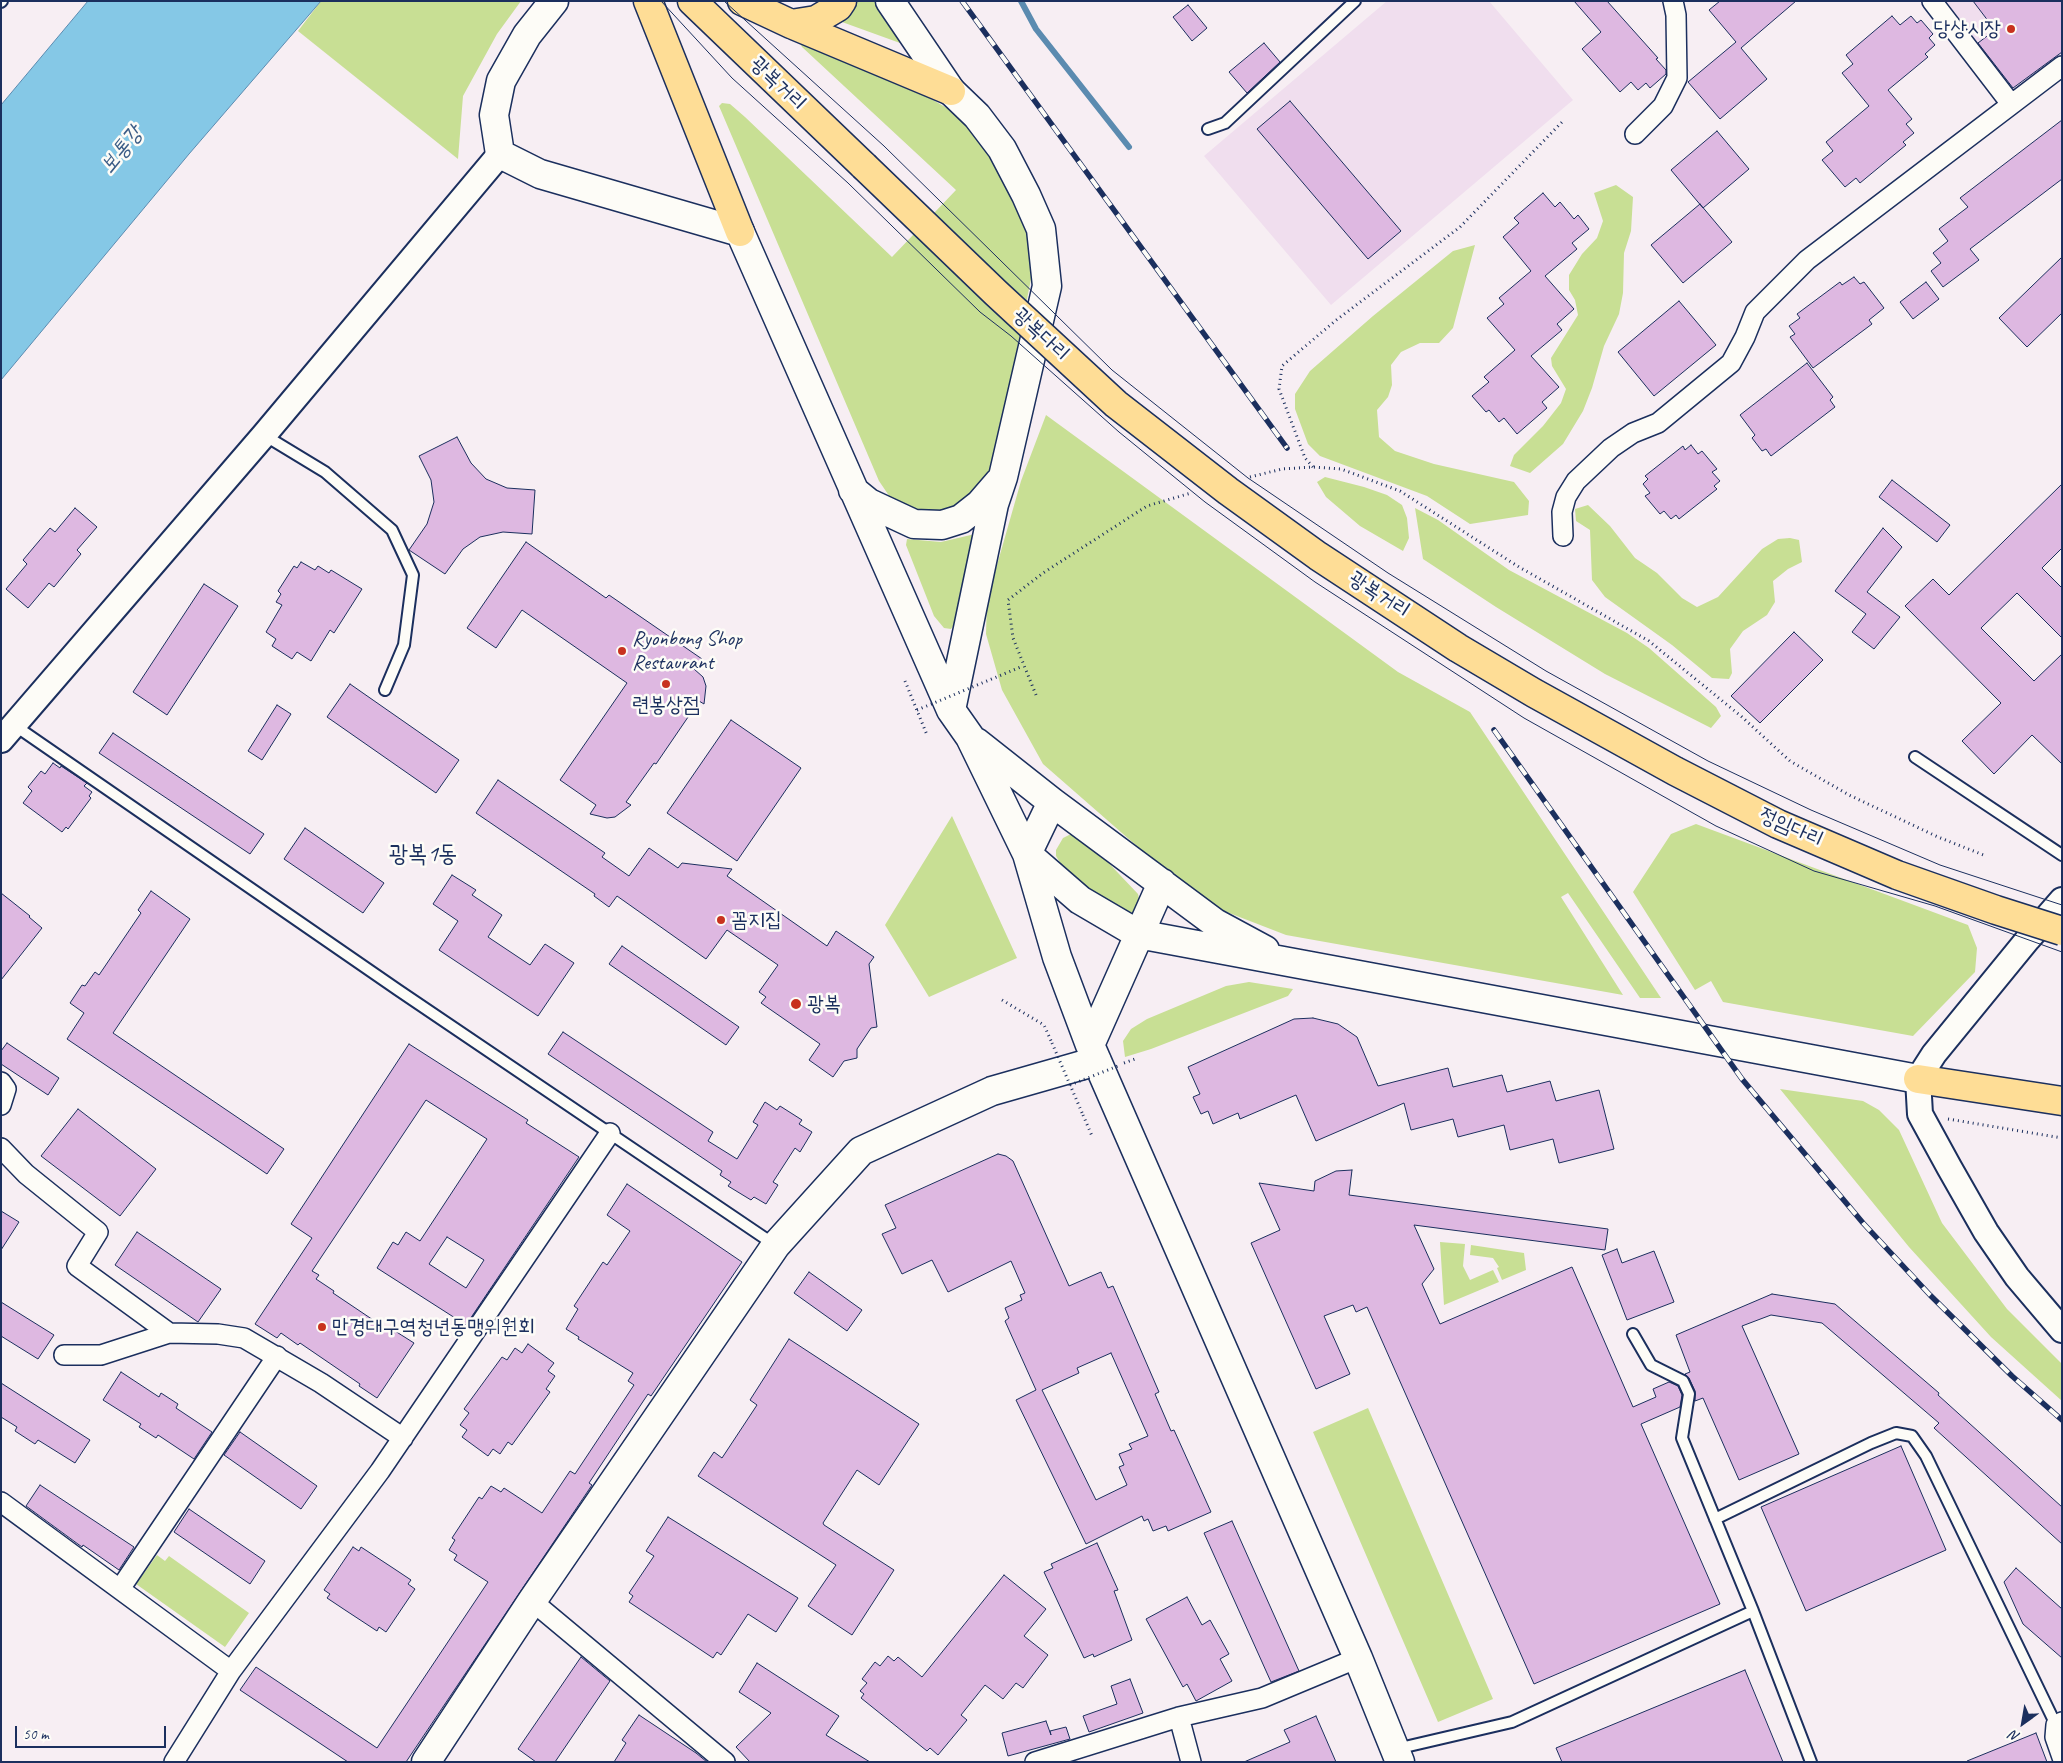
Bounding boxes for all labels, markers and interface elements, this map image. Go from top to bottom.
place label: 당상시장 [1933,16,2001,42]
marker: 당상시장 [2005,23,2017,35]
street label: 광복거리 [745,51,811,117]
water label: 보통강 [95,121,149,179]
street label: 광복다리 [1008,303,1074,367]
street label: 광복거리 [1344,566,1414,624]
place label: Ryonbong Shop Restaurant [632,626,742,676]
marker: Ryonbong Shop Restaurant [616,645,628,657]
marker: 련봉상점 [660,678,672,690]
place label: 련봉상점 [632,692,700,718]
street label: 정임다리 [1755,803,1827,853]
district label: 광복1동 [389,841,457,869]
place label: 꼼지집 [731,907,782,933]
marker: 꼼지집 [715,914,727,926]
place label: 광복 [807,991,841,1017]
marker: 광복 [789,997,803,1011]
place label: 만경대구역청년동맹위원회 [332,1314,535,1340]
marker: 만경대구역청년동맹위원회 [316,1321,328,1333]
north arrow [1998,1698,2048,1748]
scale bar [18,1716,169,1748]
text: 50 m [23,1725,49,1744]
text: N [2007,1727,2023,1746]

